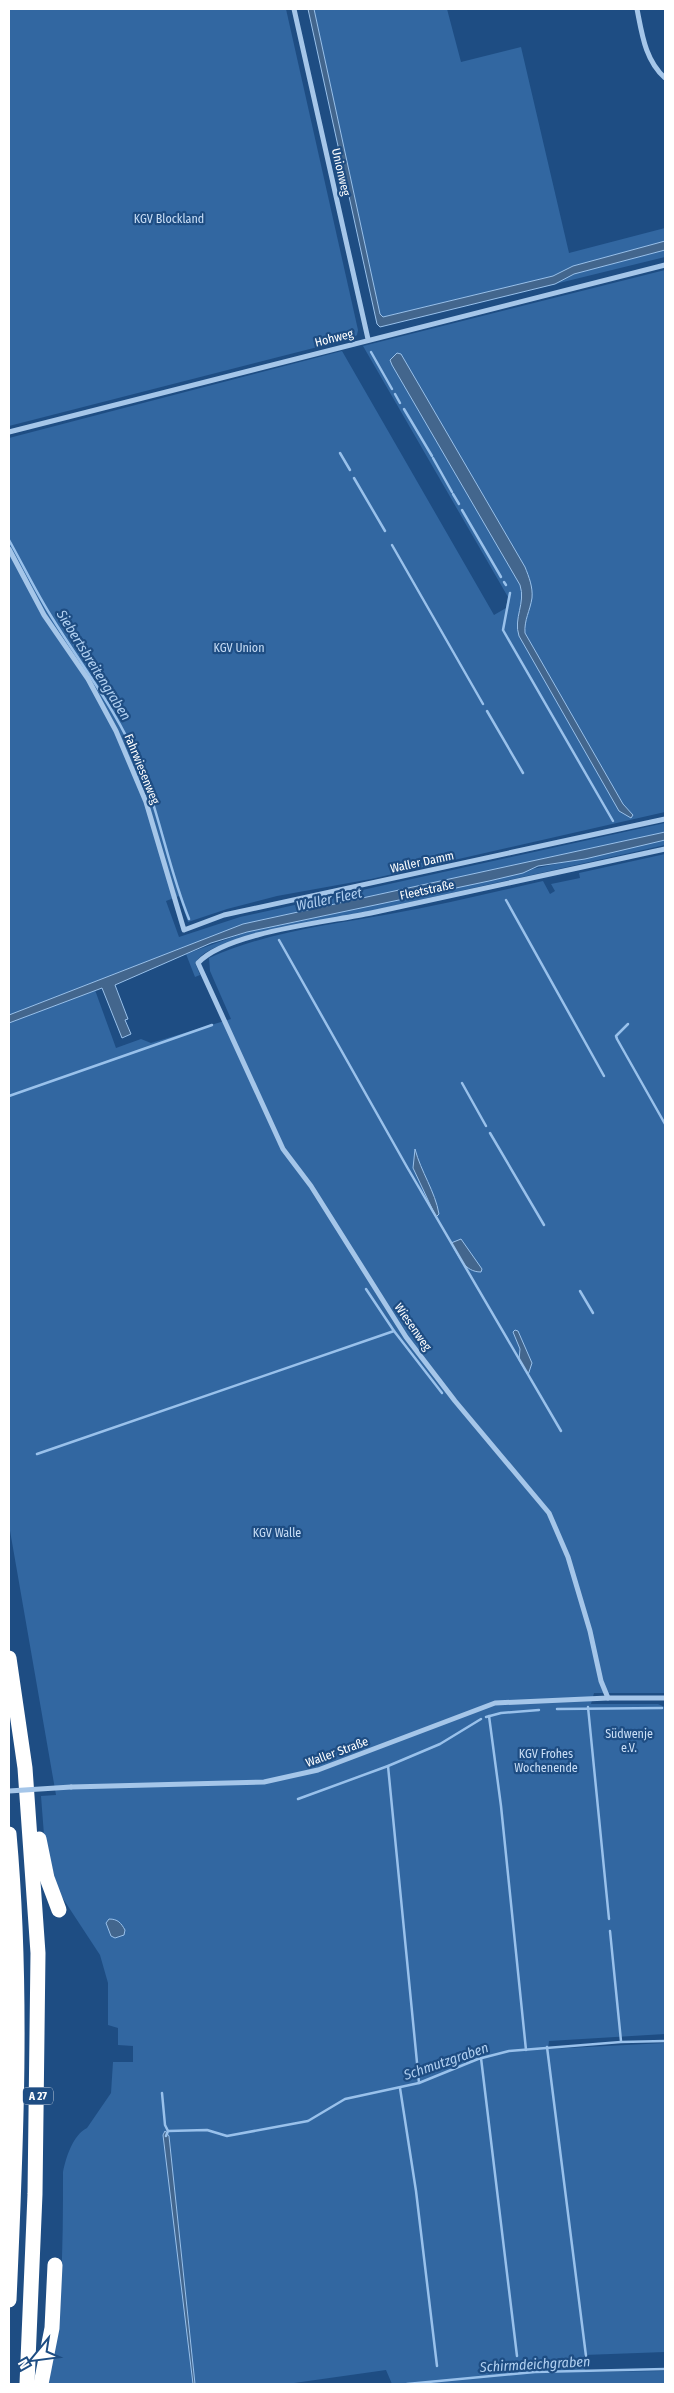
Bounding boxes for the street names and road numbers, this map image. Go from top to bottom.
street label: Unionweg [329,147,353,198]
street label: Hohweg [313,326,355,350]
street label: Fahrwiesenweg [122,732,163,807]
street label: Waller Damm [389,848,455,876]
street label: Fleetstraße [399,877,455,903]
street label: Wiesenweg [392,1301,435,1354]
street label: Waller Straße [304,1734,370,1770]
road number: A 27 [23,2088,53,2104]

